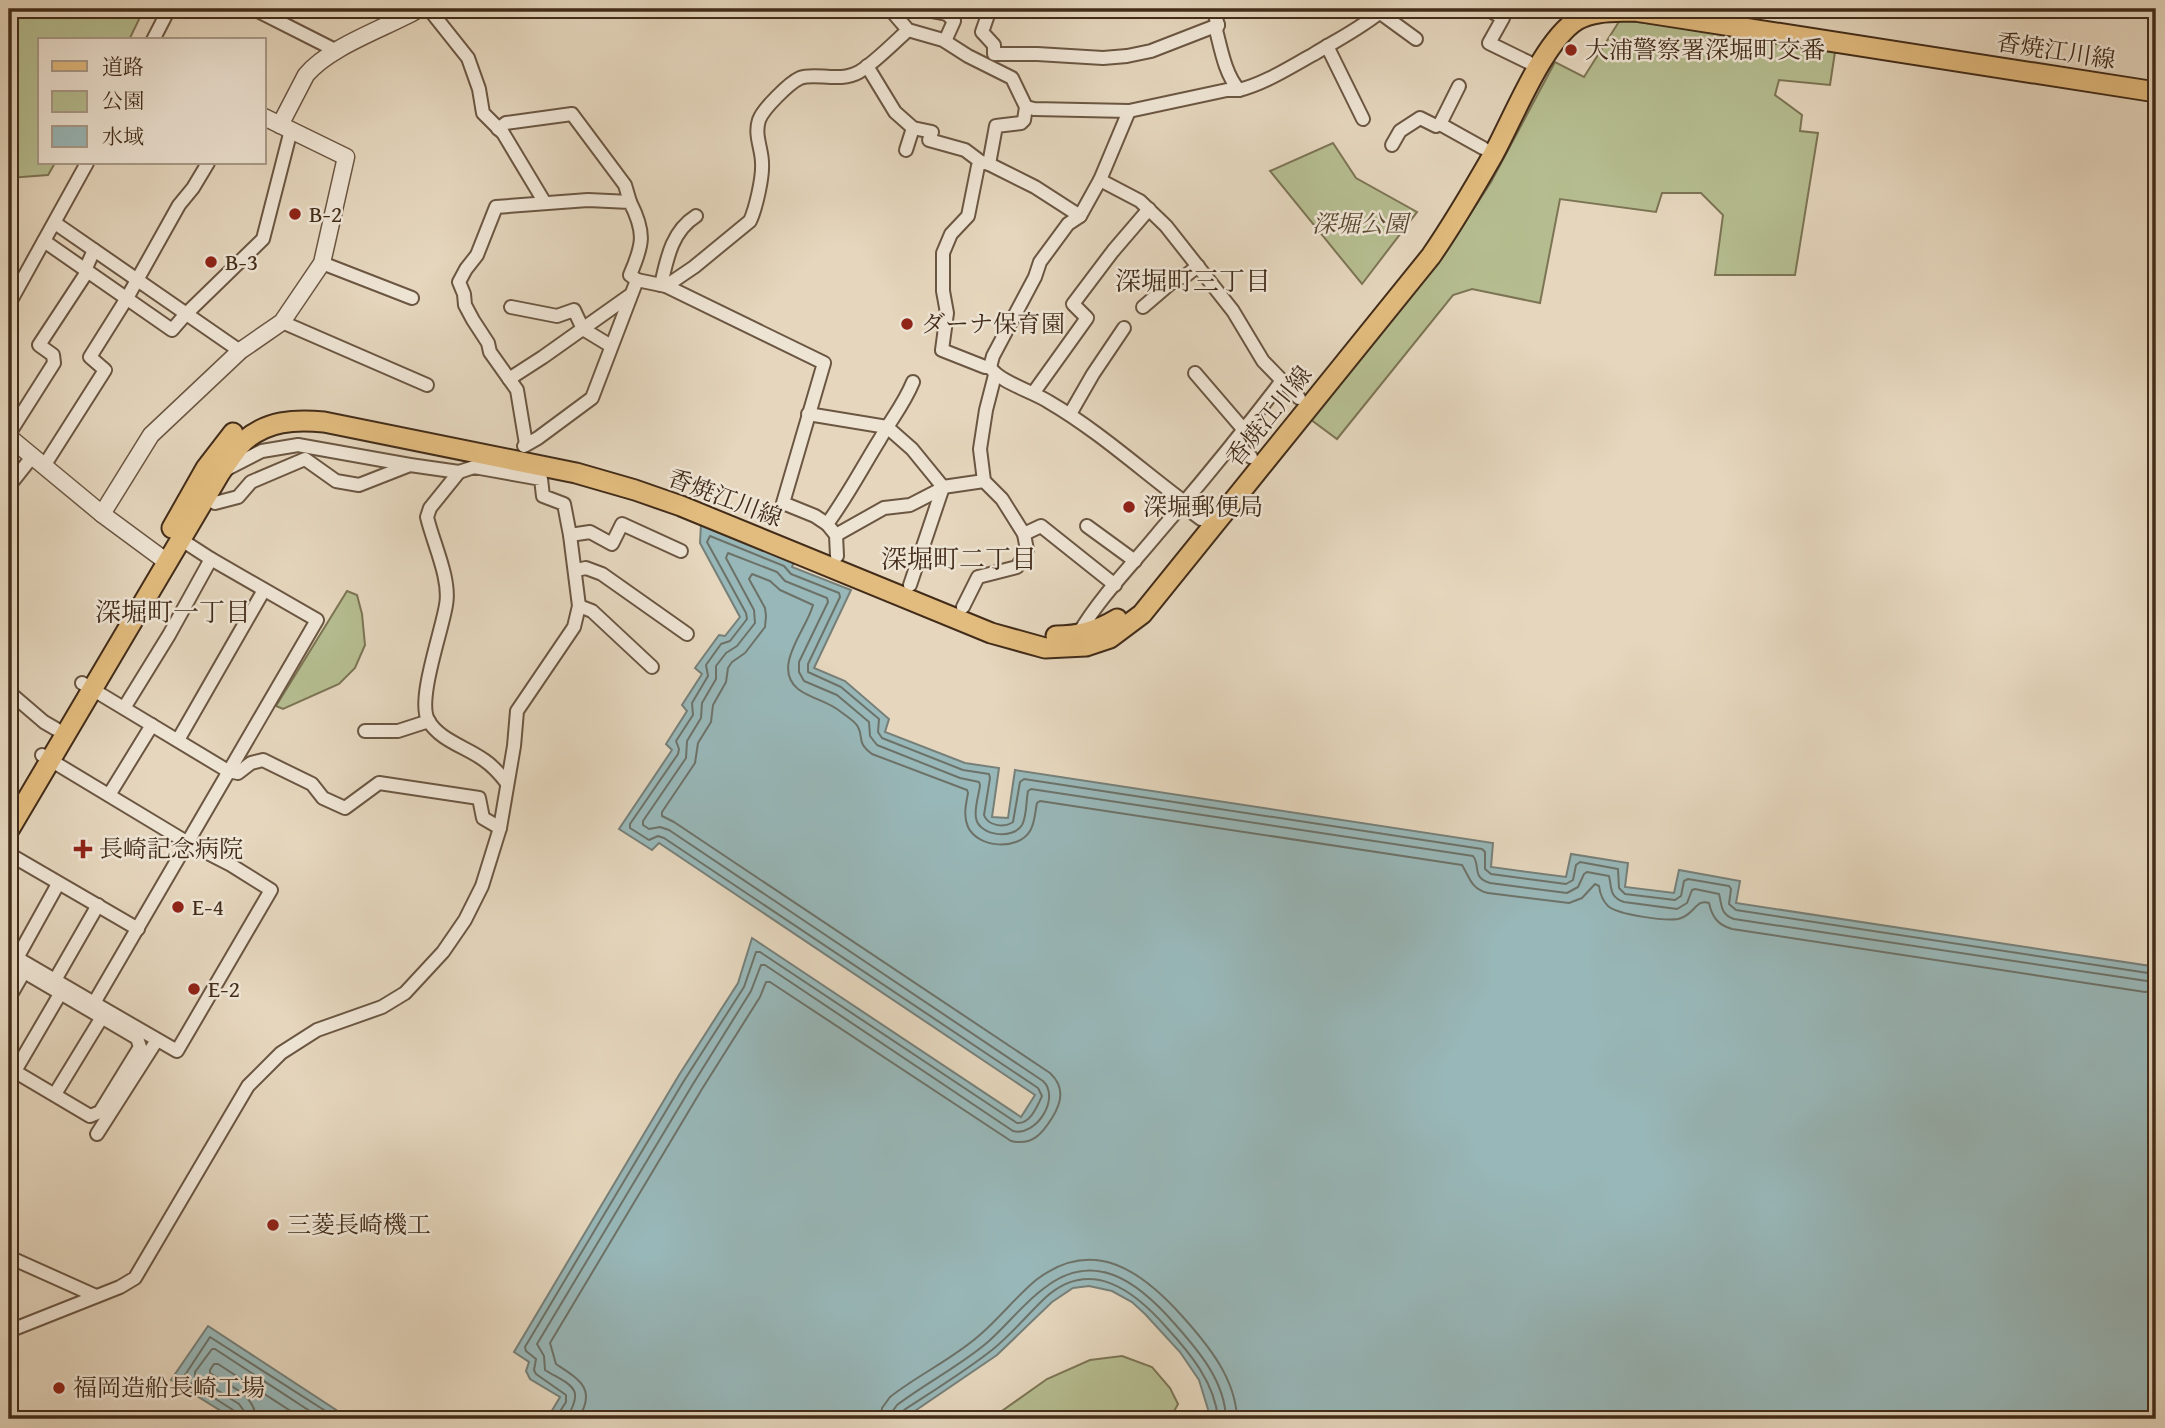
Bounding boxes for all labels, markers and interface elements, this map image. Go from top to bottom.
street label: 香焼江川線 [1994,24,2118,77]
place label: 大浦警察署深堀町交番 [1585,32,1825,67]
legend [38,38,266,164]
marker: 大浦警察署深堀町交番 [1563,42,1579,58]
text: 道路 [102,51,144,82]
text: 公園 [102,85,144,116]
text: 水域 [102,121,144,152]
place label: B-2 [309,196,342,231]
marker: B-2 [287,206,303,222]
park label: 深堀公園 [1312,206,1412,241]
place label: B-3 [225,244,258,279]
marker: B-3 [203,254,219,270]
district label: 深堀町三丁目 [1115,261,1271,300]
place label: ダーナ保育園 [921,306,1065,341]
marker: ダーナ保育園 [899,316,915,332]
street label: 香焼江川線 [1217,358,1320,473]
street label: 香焼江川線 [663,460,787,535]
place label: 深堀郵便局 [1143,489,1263,524]
marker: 深堀郵便局 [1121,499,1137,515]
district label: 深堀町二丁目 [881,539,1037,578]
district label: 深堀町一丁目 [95,592,251,631]
place label: 長崎記念病院 [99,831,243,866]
marker: 長崎記念病院 [73,839,93,859]
place label: E-4 [192,889,224,924]
marker: E-4 [170,899,186,915]
place label: E-2 [208,971,240,1006]
marker: E-2 [186,981,202,997]
place label: 三菱長崎機工 [287,1207,431,1242]
marker: 三菱長崎機工 [265,1217,281,1233]
place label: 福岡造船長崎工場 [73,1370,265,1405]
marker: 福岡造船長崎工場 [51,1380,67,1396]

